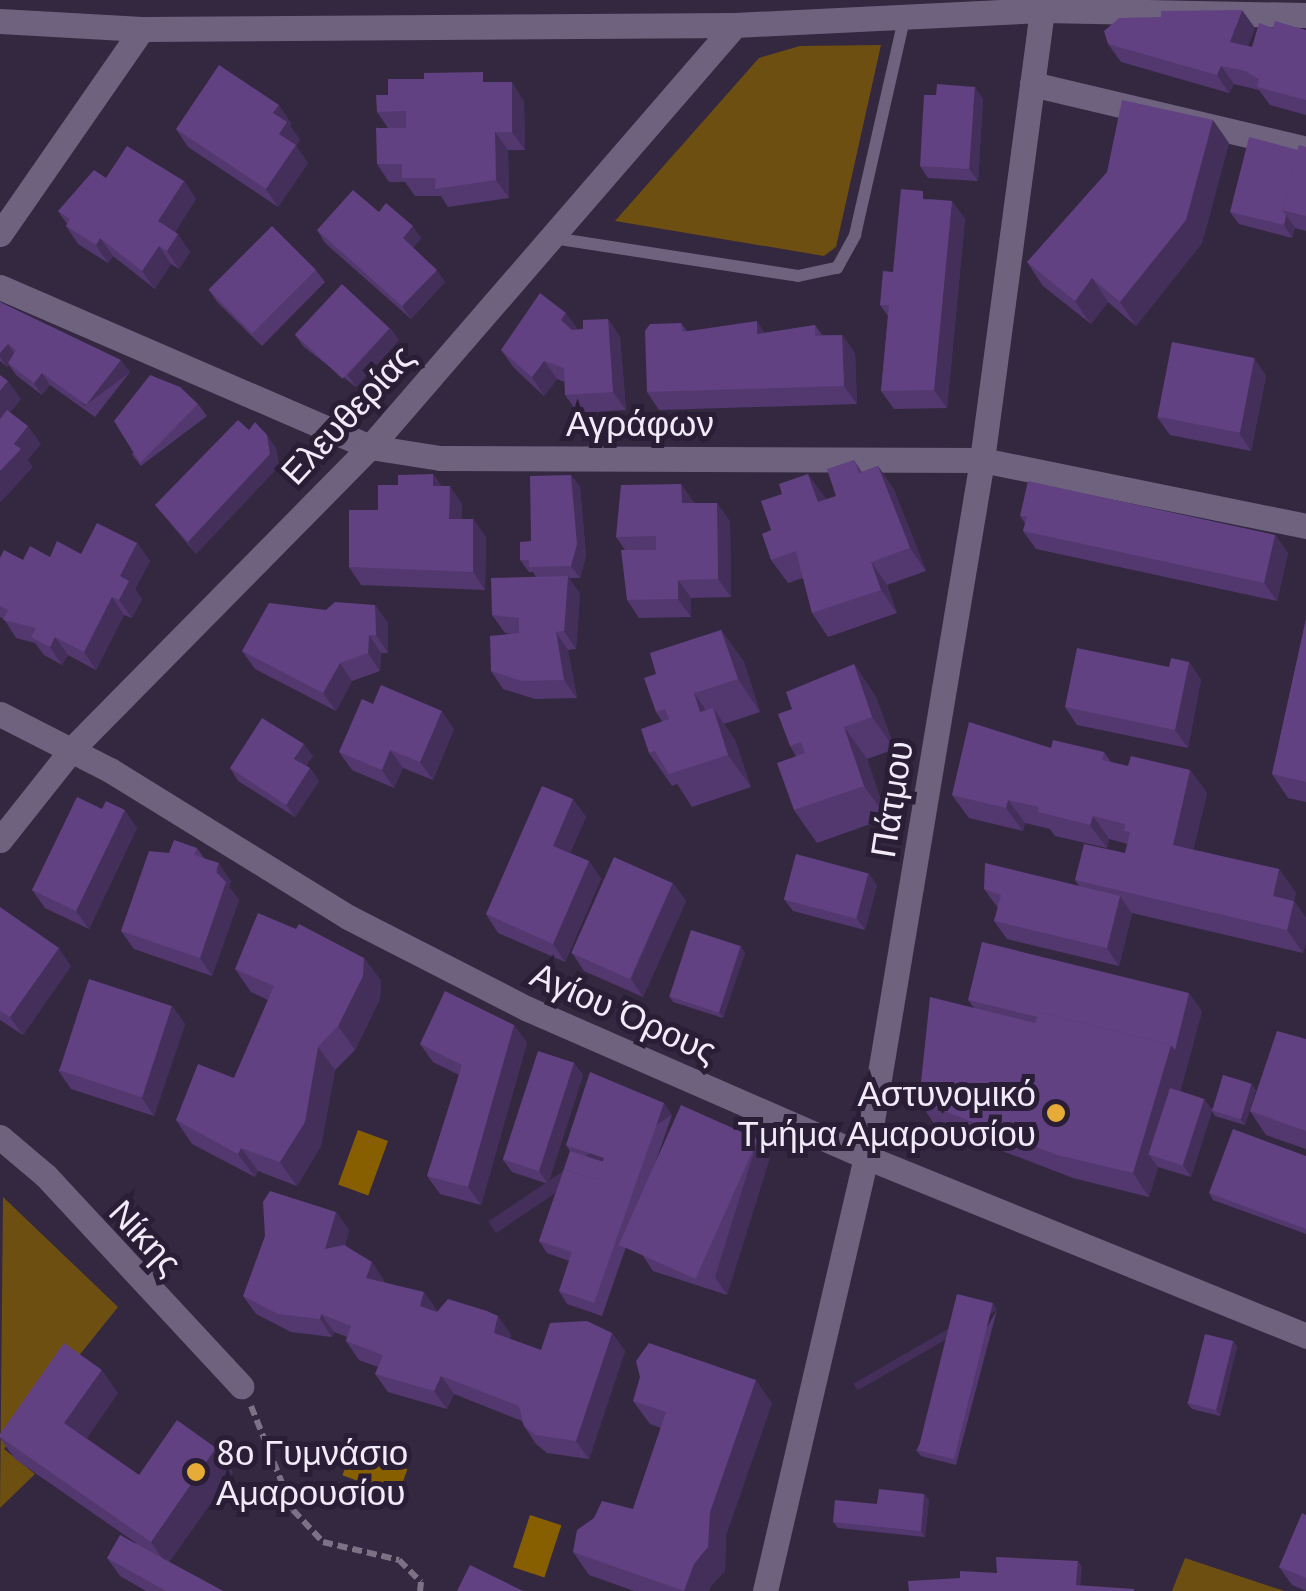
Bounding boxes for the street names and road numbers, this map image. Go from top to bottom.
street label: Ελευθερίας [272,336,422,492]
street label: Αγράφων [566,402,714,444]
street label: Πάτμου [861,738,921,860]
street label: Αγίου Όρους [525,952,723,1072]
street label: Νίκης [101,1191,191,1283]

